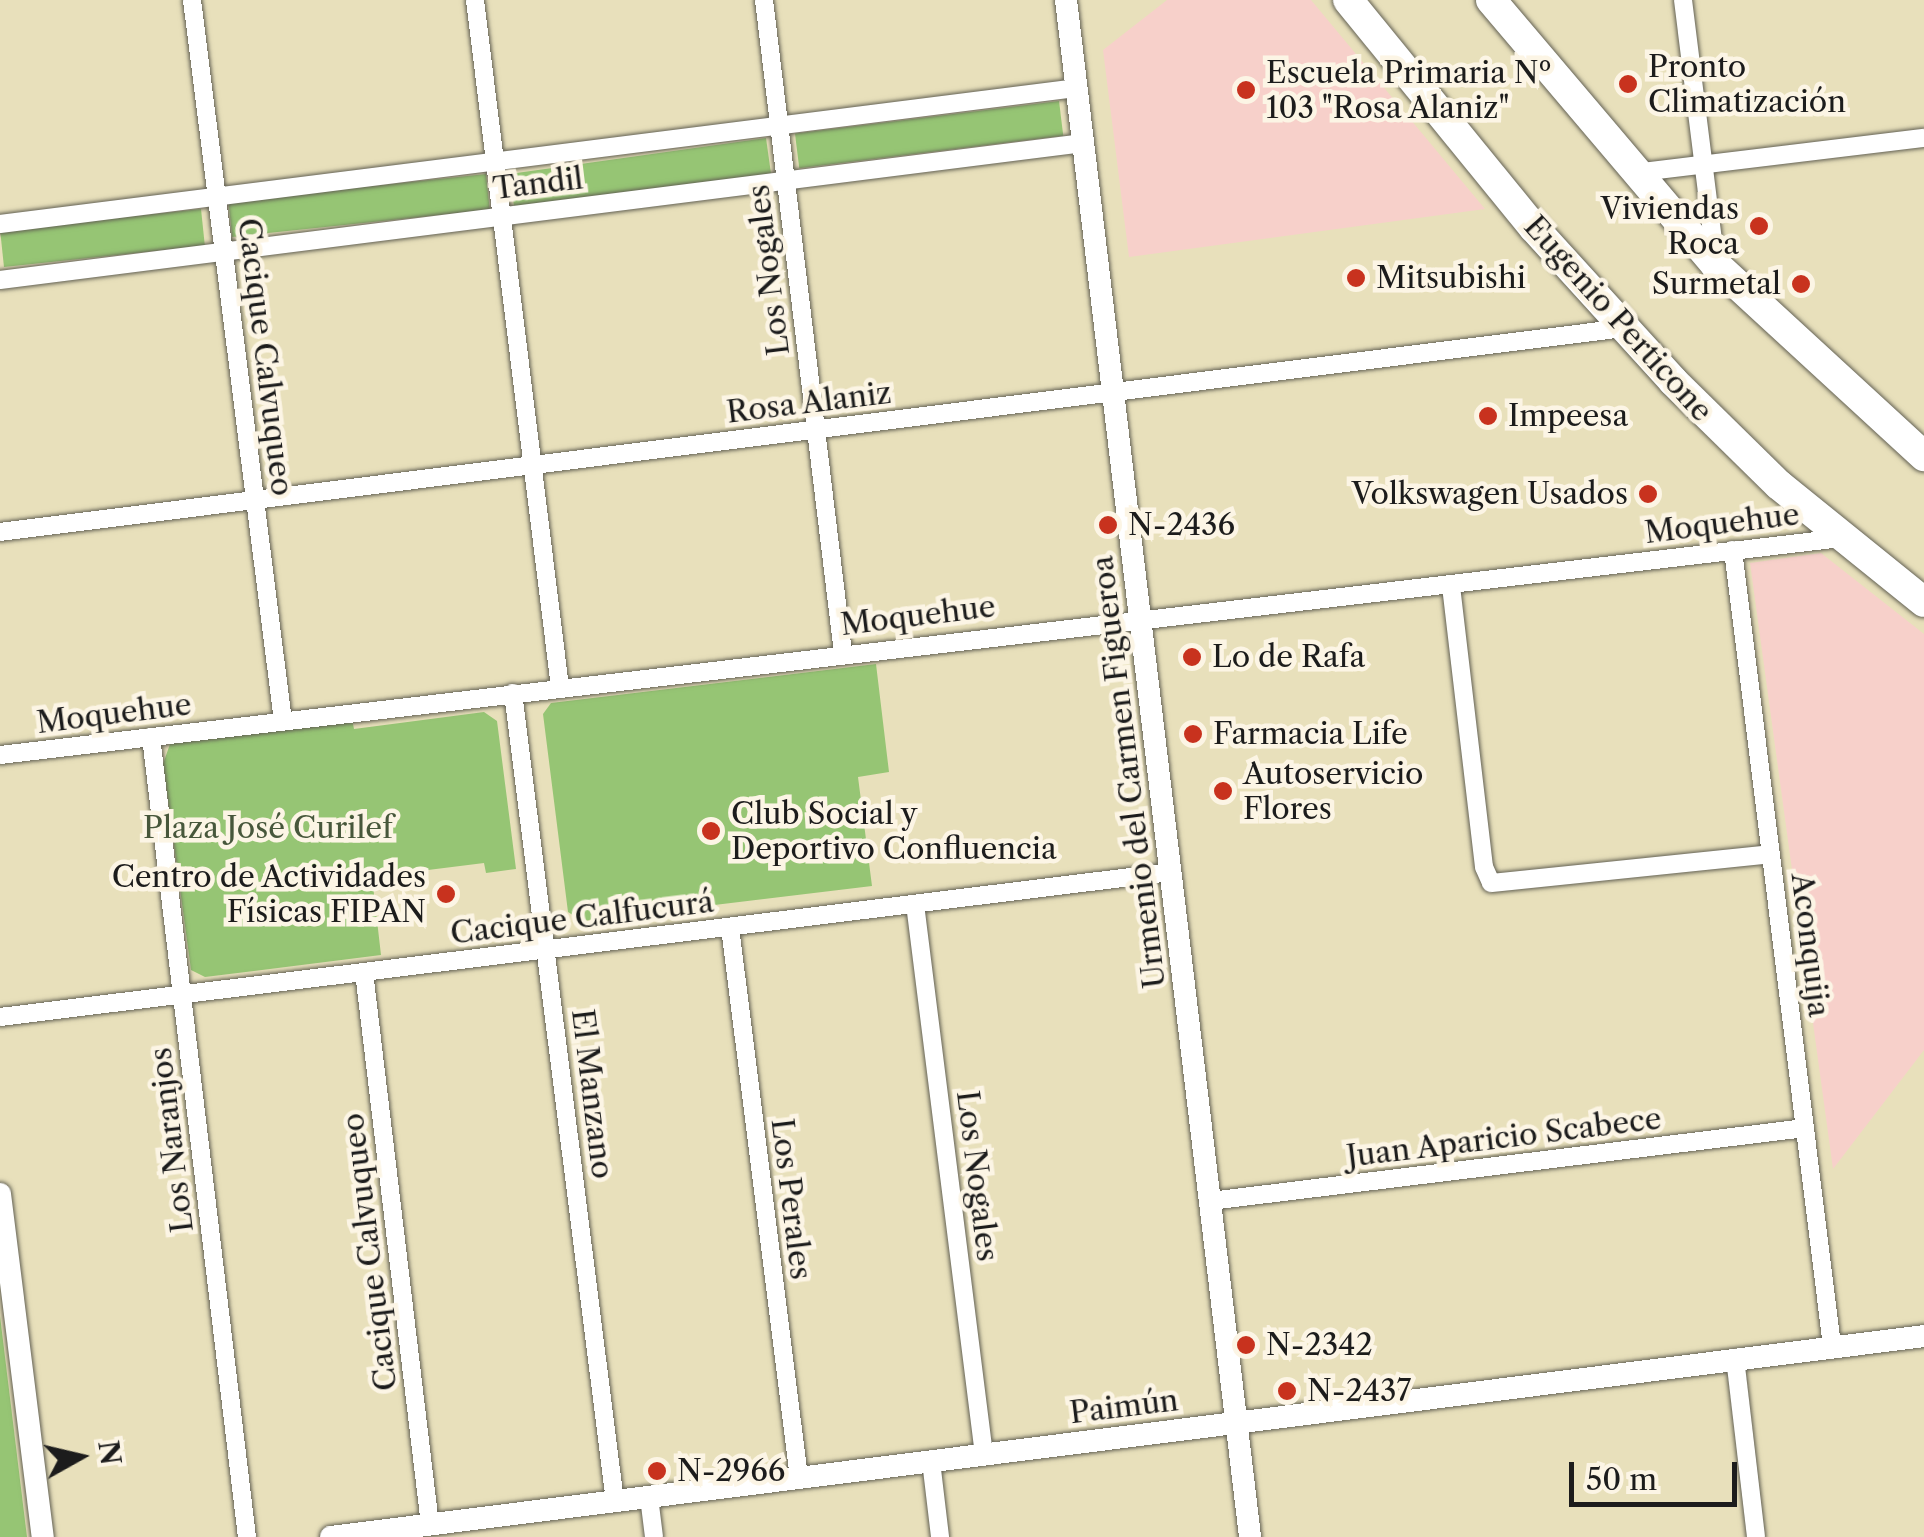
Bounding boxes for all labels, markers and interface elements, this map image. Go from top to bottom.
place label: Pronto Climatización [1648,49,1846,120]
place label: Escuela Primaria Nº 103 "Rosa Alaniz" [1266,55,1552,126]
marker: Pronto Climatización [1617,73,1639,95]
marker: Escuela Primaria Nº 103 "Rosa Alaniz" [1235,79,1257,101]
street label: Tandil [491,161,585,207]
street label: Los Nogales [741,183,797,357]
place label: Viviendas Roca [1600,191,1739,262]
street label: Eugenio Perticone [1516,209,1720,429]
marker: Viviendas Roca [1748,215,1770,237]
street label: Cacique Calvuqueo [230,216,300,498]
place label: Mitsubishi [1376,260,1526,296]
place label: Surmetal [1652,266,1781,302]
marker: Mitsubishi [1345,267,1367,289]
marker: Surmetal [1790,273,1812,295]
street label: Rosa Alaniz [724,375,894,431]
place label: Impeesa [1508,398,1628,434]
marker: Impeesa [1477,405,1499,427]
place label: Volkswagen Usados [1352,476,1628,512]
marker: Volkswagen Usados [1637,483,1659,505]
street label: Moquehue [1643,497,1801,551]
place label: N-2436 [1128,507,1235,543]
marker: N-2436 [1097,514,1119,536]
street label: Urmenio del Carmen Figueroa [1085,554,1173,990]
street label: Moquehue [839,589,997,643]
place label: Lo de Rafa [1212,639,1365,675]
marker: Lo de Rafa [1181,646,1203,668]
street label: Moquehue [35,687,193,741]
place label: Farmacia Life [1213,716,1408,752]
marker: Farmacia Life [1182,723,1204,745]
place label: Autoservicio Flores [1243,756,1423,826]
marker: Autoservicio Flores [1212,780,1234,802]
place label: Club Social y Deportivo Confluencia [731,796,1057,866]
park label: Plaza José Curilef [143,810,393,846]
marker: Club Social y Deportivo Confluencia [700,820,722,842]
place label: Centro de Actividades Físicas FIPAN [110,859,426,930]
street label: Aconquija [1783,871,1837,1019]
marker: Centro de Actividades Físicas FIPAN [435,883,457,905]
street label: Cacique Calfucurá [448,884,716,952]
street label: El Manzano [564,1007,620,1181]
street label: Los Naranjos [143,1045,201,1235]
street label: Los Nogales [949,1089,1005,1263]
street label: Juan Aparicio Scabece [1344,1101,1664,1175]
street label: Cacique Calvuqueo [335,1111,405,1393]
street label: Los Perales [763,1116,819,1282]
place label: N-2342 [1266,1327,1373,1363]
marker: N-2342 [1235,1334,1257,1356]
place label: N-2437 [1307,1373,1411,1409]
marker: N-2437 [1276,1380,1298,1402]
street label: Paimún [1068,1382,1180,1432]
north arrow [30,1407,130,1507]
text: N [91,1438,128,1467]
scale bar [1574,1442,1742,1504]
place label: N-2966 [677,1453,785,1489]
marker: N-2966 [646,1460,668,1482]
text: 50 m [1586,1461,1657,1498]

